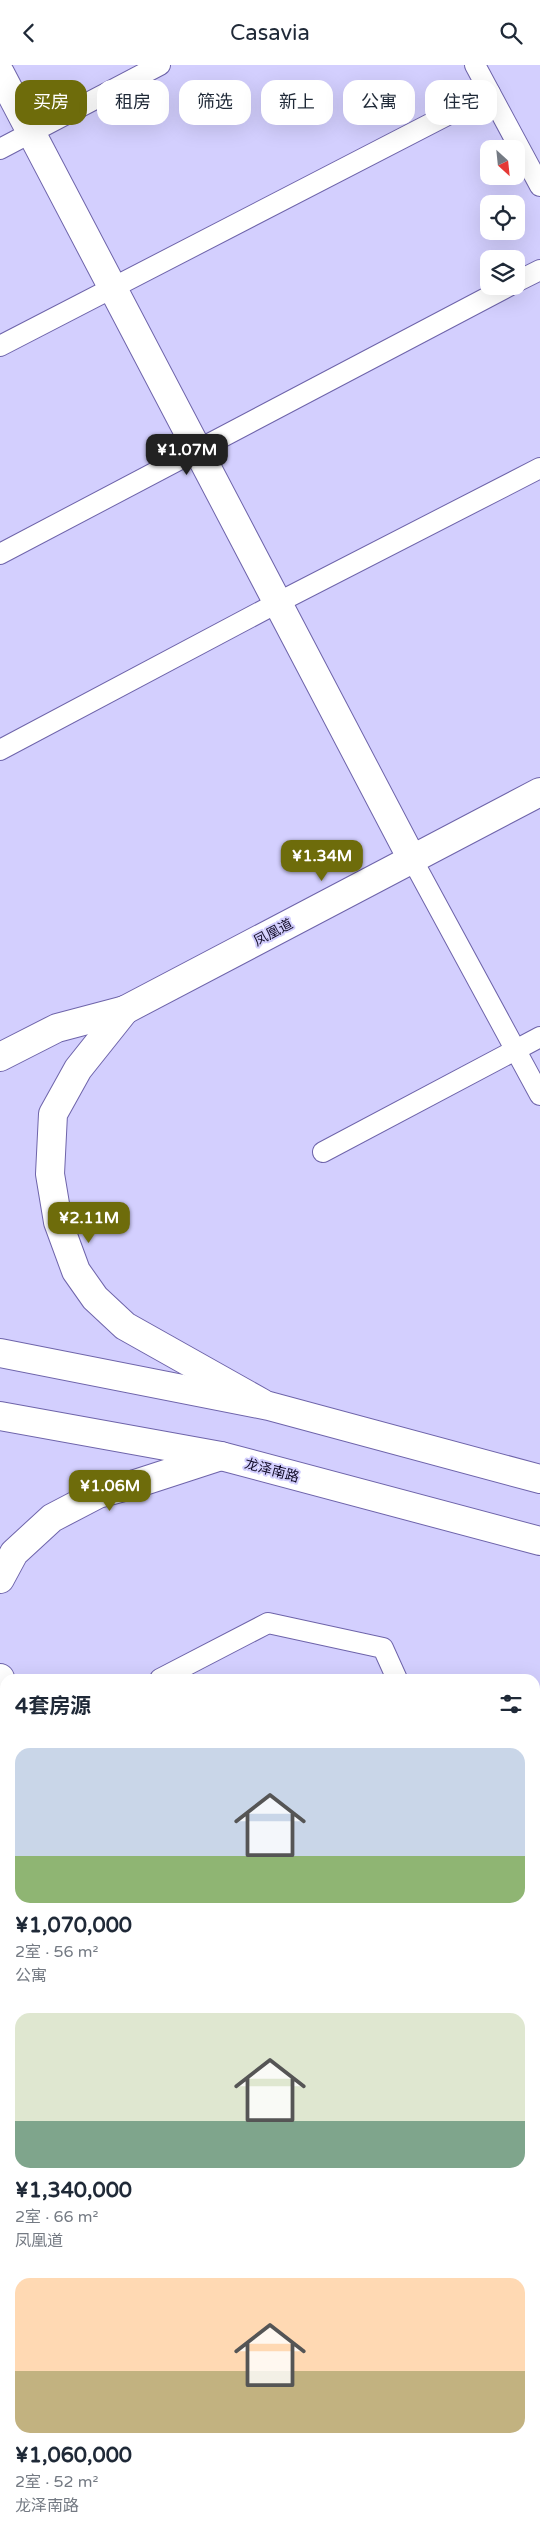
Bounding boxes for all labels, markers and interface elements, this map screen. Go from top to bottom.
icon: back [15,19,43,47]
icon: search [497,19,525,47]
text: Casavia [230,20,310,46]
chip: 买房 [15,80,87,125]
chip: 租房 [97,80,169,125]
chip: 筛选 [179,80,251,125]
chip: 新上 [261,80,333,125]
chip: 公寓 [343,80,415,125]
chip: 住宅 [425,80,497,125]
north arrow [480,140,525,185]
map controls [480,140,525,295]
button: locate [480,195,525,240]
button: layers [480,250,525,295]
pin: ¥1.07M [146,433,228,476]
text: ¥1.07M [157,440,217,460]
pin: ¥1.34M [281,839,363,882]
text: ¥1.34M [292,846,352,866]
street label: 凤凰道 [251,915,296,950]
pin: ¥2.11M [48,1201,130,1244]
text: ¥2.11M [59,1208,119,1228]
street label: 龙泽南路 [243,1455,301,1486]
pin: ¥1.06M [69,1469,151,1512]
text: ¥1.06M [80,1476,140,1496]
icon: filters [497,1690,525,1718]
text: 4套房源 [15,1694,91,1719]
icon: home [225,1780,315,1870]
text: ¥1,070,000 [15,1913,132,1938]
text: 2室 · 56 m² [15,1942,98,1962]
text: 公寓 [15,1966,47,1986]
icon: home [225,2045,315,2135]
text: ¥1,340,000 [15,2178,132,2203]
text: 2室 · 66 m² [15,2207,98,2227]
text: 凤凰道 [15,2231,63,2251]
icon: home [225,2310,315,2400]
text: ¥1,060,000 [15,2443,132,2468]
text: 2室 · 52 m² [15,2472,98,2492]
text: 龙泽南路 [15,2496,79,2516]

